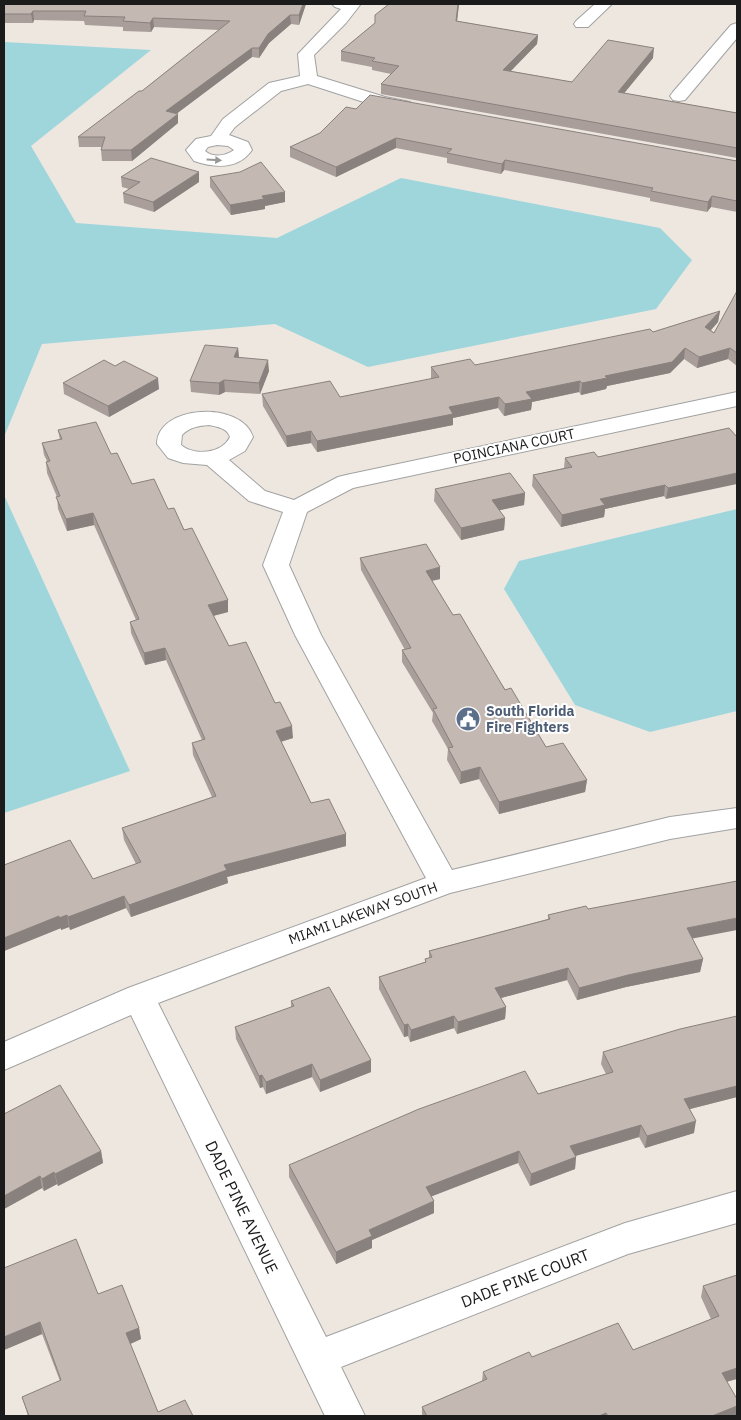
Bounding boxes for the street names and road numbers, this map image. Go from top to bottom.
street label: POINCIANA COURT [452,424,576,468]
street label: MIAMI LAKEWAY SOUTH [286,878,440,948]
street label: DADE PINE AVENUE [201,1137,283,1277]
street label: DADE PINE COURT [458,1244,592,1312]

